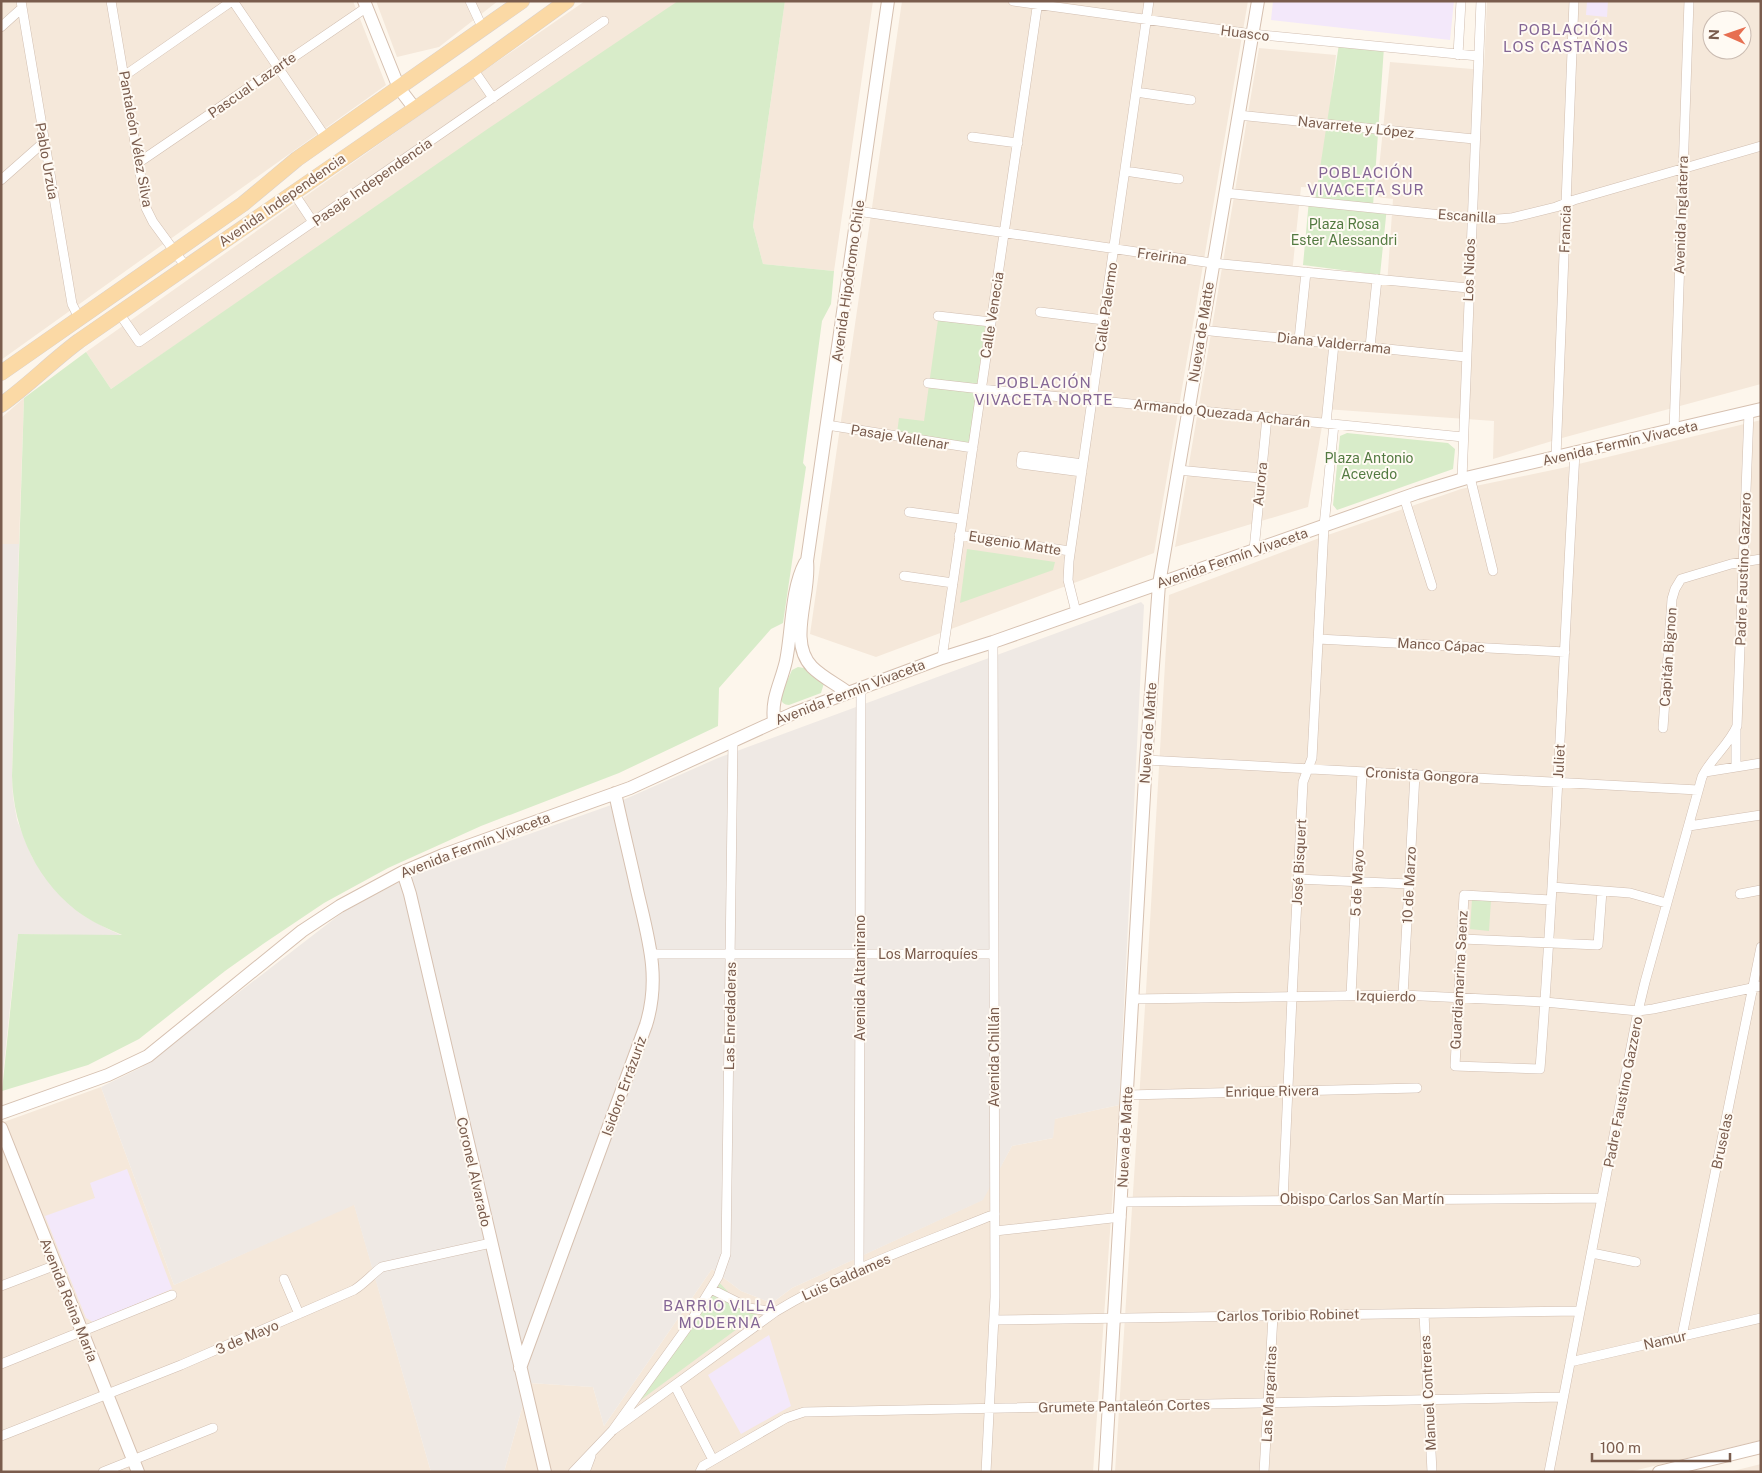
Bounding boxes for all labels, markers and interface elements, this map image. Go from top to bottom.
north arrow [1702,10,1752,60]
district label: POBLACIÓN LOS CASTAÑOS [1503,20,1629,55]
street label: Huasco [1220,22,1270,44]
text: N [1706,29,1722,40]
street label: Pascual Lazarte [205,49,299,121]
street label: Pantaleón Vélez Silva [116,69,156,209]
street label: Navarrete y López [1297,113,1415,141]
street label: Pablo Urzúa [32,121,62,201]
street label: Pasaje Independencia [309,135,435,229]
street label: Avenida Independencia [216,150,348,250]
street label: Avenida Inglaterra [1671,155,1691,275]
district label: POBLACIÓN VIVACETA SUR [1307,163,1425,198]
street label: Avenida Hipódromo Chile [829,199,867,363]
street label: Francia [1556,205,1574,253]
street label: Escanilla [1437,206,1497,226]
park label: Plaza Rosa Ester Alessandri [1291,216,1397,248]
street label: Los Nidos [1460,238,1478,302]
street label: Freirina [1136,245,1188,267]
street label: Calle Palermo [1092,261,1120,353]
street label: Calle Venecia [977,270,1007,360]
street label: Nueva de Matte [1185,280,1217,383]
street label: Diana Valderrama [1276,329,1392,357]
district label: POBLACIÓN VIVACETA NORTE [974,373,1114,408]
street label: Armando Quezada Acharán [1133,396,1311,430]
street label: Avenida Fermín Vivaceta [1541,417,1699,469]
street label: Pasaje Vallenar [850,421,950,453]
park label: Plaza Antonio Acevedo [1324,450,1414,482]
street label: Aurora [1250,461,1270,507]
street label: Padre Faustino Gazzero [1732,492,1754,646]
street label: Avenida Fermín Vivaceta [1154,525,1310,591]
street label: Eugenio Matte [968,528,1063,558]
street label: Capitán Bignon [1657,607,1679,707]
street label: Manco Cápac [1397,635,1485,655]
street label: Avenida Fermín Vivaceta [773,656,927,728]
street label: Nueva de Matte [1136,682,1160,784]
street label: Juliet [1550,743,1568,779]
street label: Cronista Gongora [1365,764,1479,786]
street label: Avenida Fermín Vivaceta [398,809,552,881]
street label: José Bisquert [1289,818,1309,906]
street label: 10 de Marzo [1399,846,1419,924]
street label: 5 de Mayo [1347,849,1367,917]
street label: Guardiamarina Saenz [1447,910,1471,1050]
street label: Avenida Altamirano [852,915,868,1041]
street label: Los Marroquíes [878,946,978,962]
street label: Las Enredaderas [721,962,739,1070]
street label: Izquierdo [1356,987,1416,1005]
street label: Avenida Chillán [986,1007,1002,1107]
street label: Padre Faustino Gazzero [1600,1015,1646,1169]
street label: Isidoro Errázuriz [599,1034,650,1138]
street label: Enrique Rivera [1225,1082,1319,1100]
street label: Nueva de Matte [1114,1086,1136,1188]
street label: Bruselas [1708,1111,1736,1171]
street label: Coronel Alvarado [454,1116,494,1229]
street label: Obispo Carlos San Martín [1280,1191,1444,1207]
street label: Avenida Reina María [37,1236,101,1364]
street label: Luis Galdames [799,1250,893,1304]
district label: BARRIO VILLA MODERNA [663,1297,777,1331]
street label: Carlos Toribio Robinet [1217,1306,1359,1324]
street label: 3 de Mayo [213,1317,281,1357]
street label: Namur [1642,1327,1688,1353]
street label: Manuel Contreras [1417,1335,1439,1451]
street label: Las Margaritas [1258,1345,1280,1443]
street label: Grumete Pantaleón Cortes [1038,1397,1210,1415]
scale bar [1592,1430,1730,1462]
text: 100 m [1600,1439,1641,1456]

